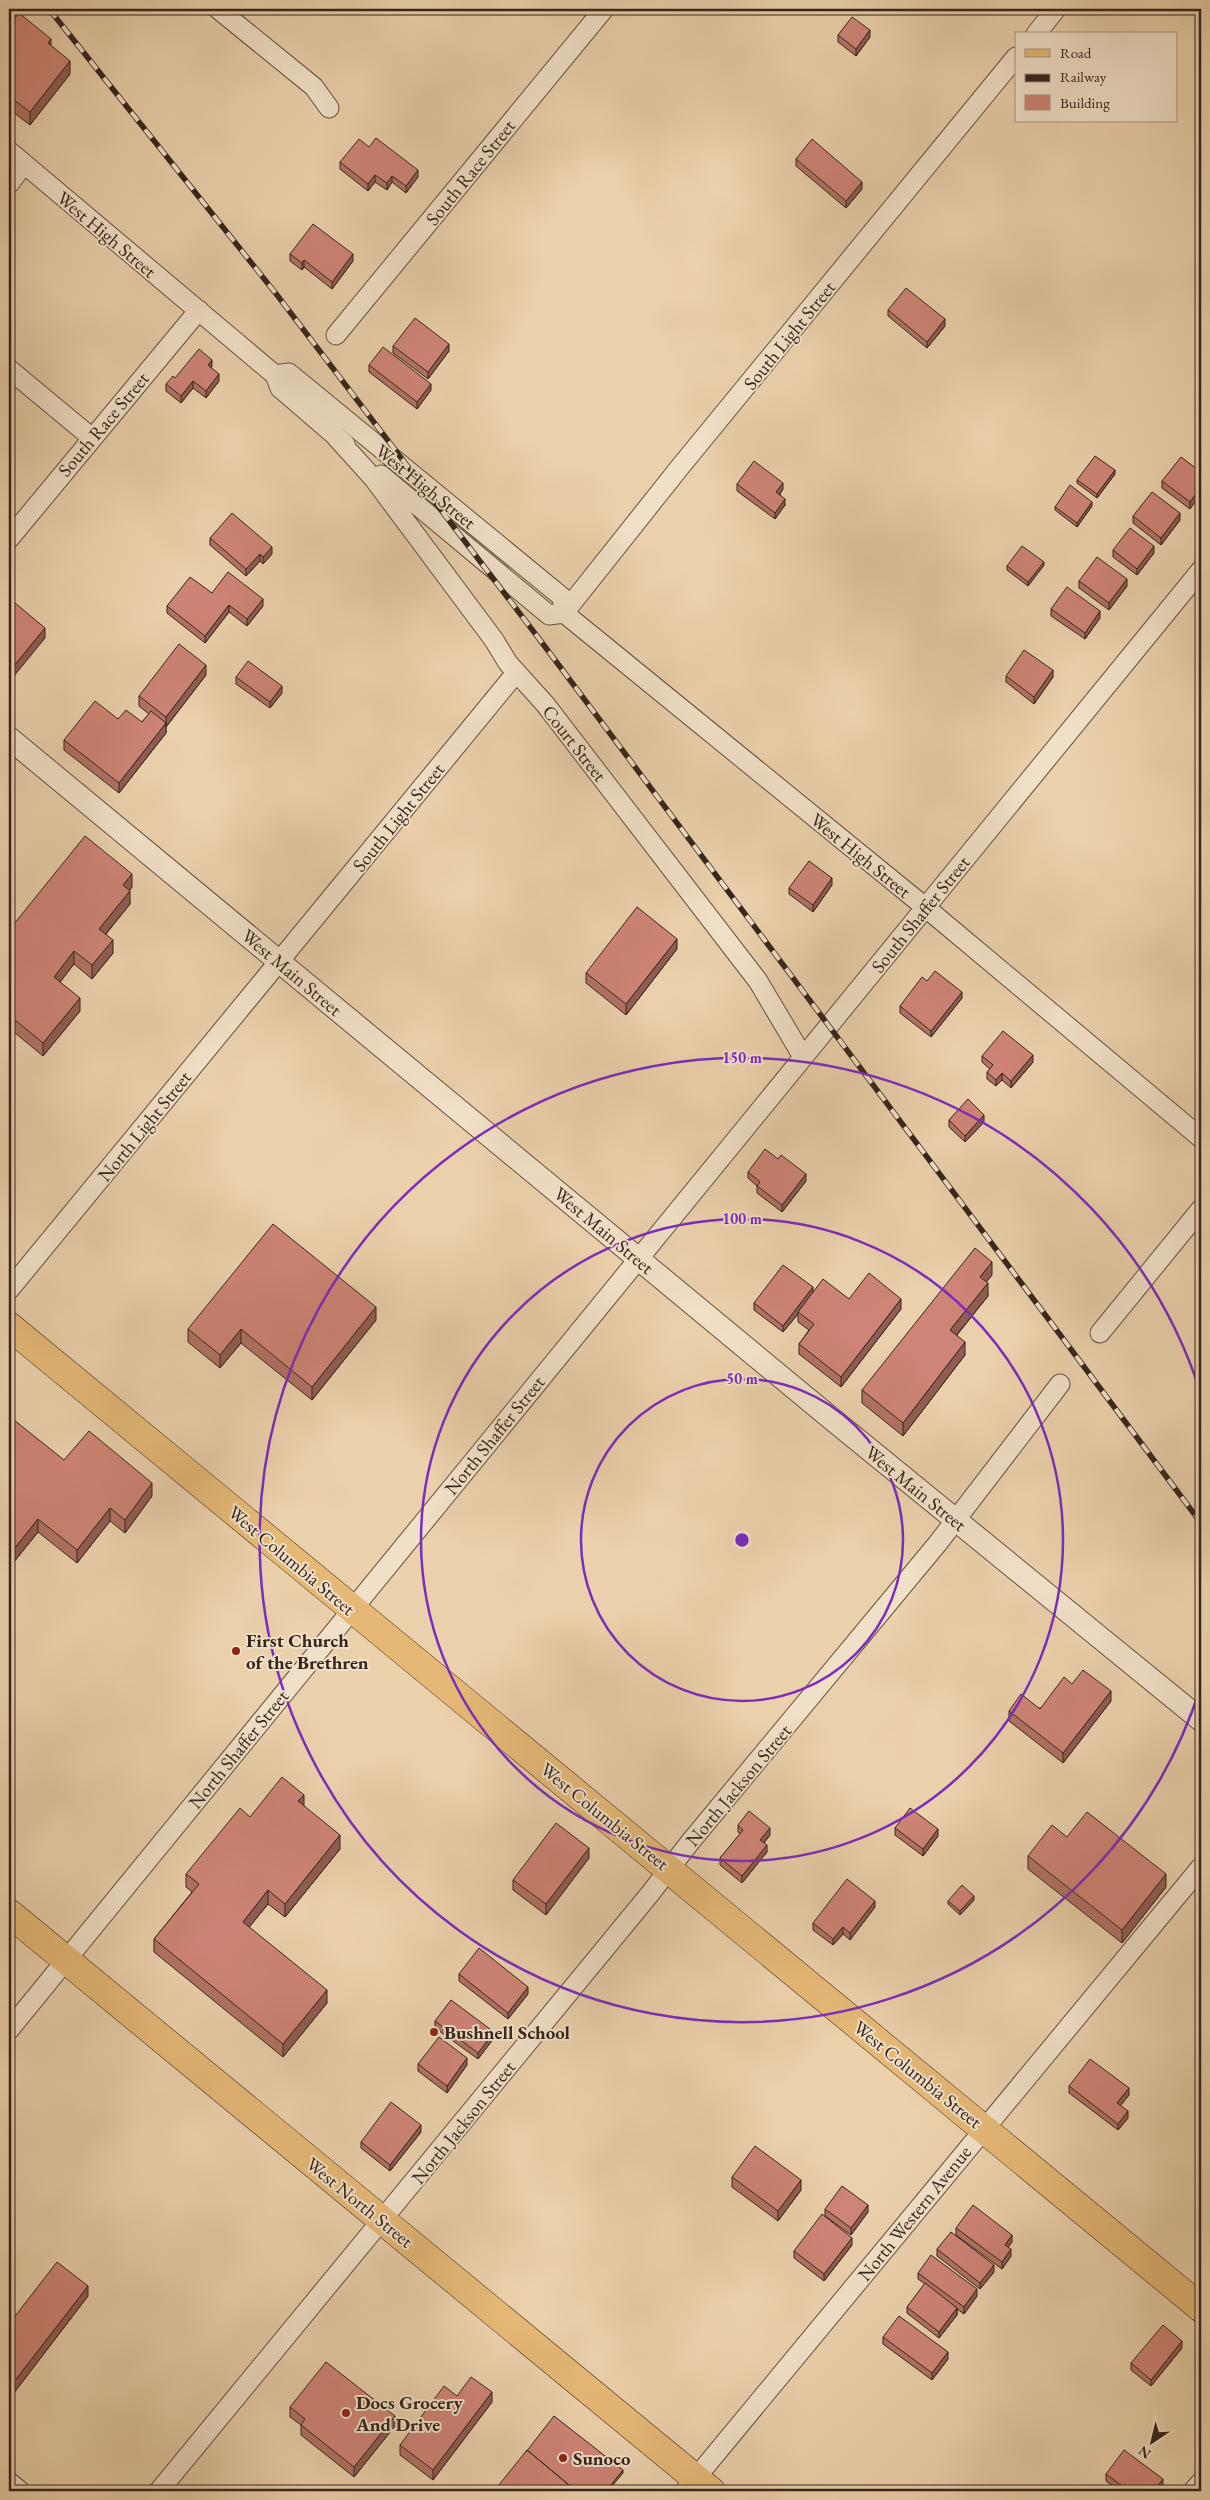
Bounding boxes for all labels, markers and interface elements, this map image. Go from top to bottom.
legend [1015,32,1178,122]
text: Road [1060,43,1092,62]
text: Railway [1060,67,1107,86]
text: Building [1060,93,1110,112]
street label: South Race Street [420,114,521,230]
street label: West High Street [52,185,162,283]
street label: South Light Street [738,276,841,395]
street label: South Race Street [52,367,155,482]
street label: West High Street [370,438,481,535]
street label: Court Street [537,700,612,787]
street label: South Light Street [347,758,450,877]
street label: West High Street [805,807,916,904]
street label: South Shaffer Street [865,851,975,978]
street label: West Main Street [236,923,347,1022]
text: 150 m [722,1048,762,1067]
street label: North Light Street [92,1066,197,1187]
street label: West Main Street [548,1181,659,1280]
text: 100 m [722,1209,762,1228]
text: 50 m [726,1369,758,1388]
street label: North Shaffer Street [439,1371,550,1500]
street label: West Main Street [860,1440,972,1537]
street label: West Columbia Street [223,1500,360,1621]
centre of rings [733,1531,751,1549]
place label: First Church of the Brethren [246,1628,369,1675]
marker: First Church of the Brethren [230,1645,242,1657]
street label: North Shaffer Street [183,1685,294,1814]
street label: North Jackson Street [680,1719,797,1852]
street label: West Columbia Street [535,1757,674,1876]
street label: West Columbia Street [848,2015,987,2134]
place label: Bushnell School [444,2020,571,2045]
marker: Bushnell School [428,2026,440,2038]
street label: North Jackson Street [406,2055,521,2189]
street label: North Western Avenue [852,2140,977,2286]
street label: West North Street [301,2151,418,2253]
place label: Docs Grocery And Drive [355,2390,463,2437]
marker: Docs Grocery And Drive [340,2407,352,2419]
north arrow [1128,2418,1178,2468]
text: N [1134,2442,1154,2463]
place label: Sunoco [573,2446,631,2471]
marker: Sunoco [557,2452,569,2464]

